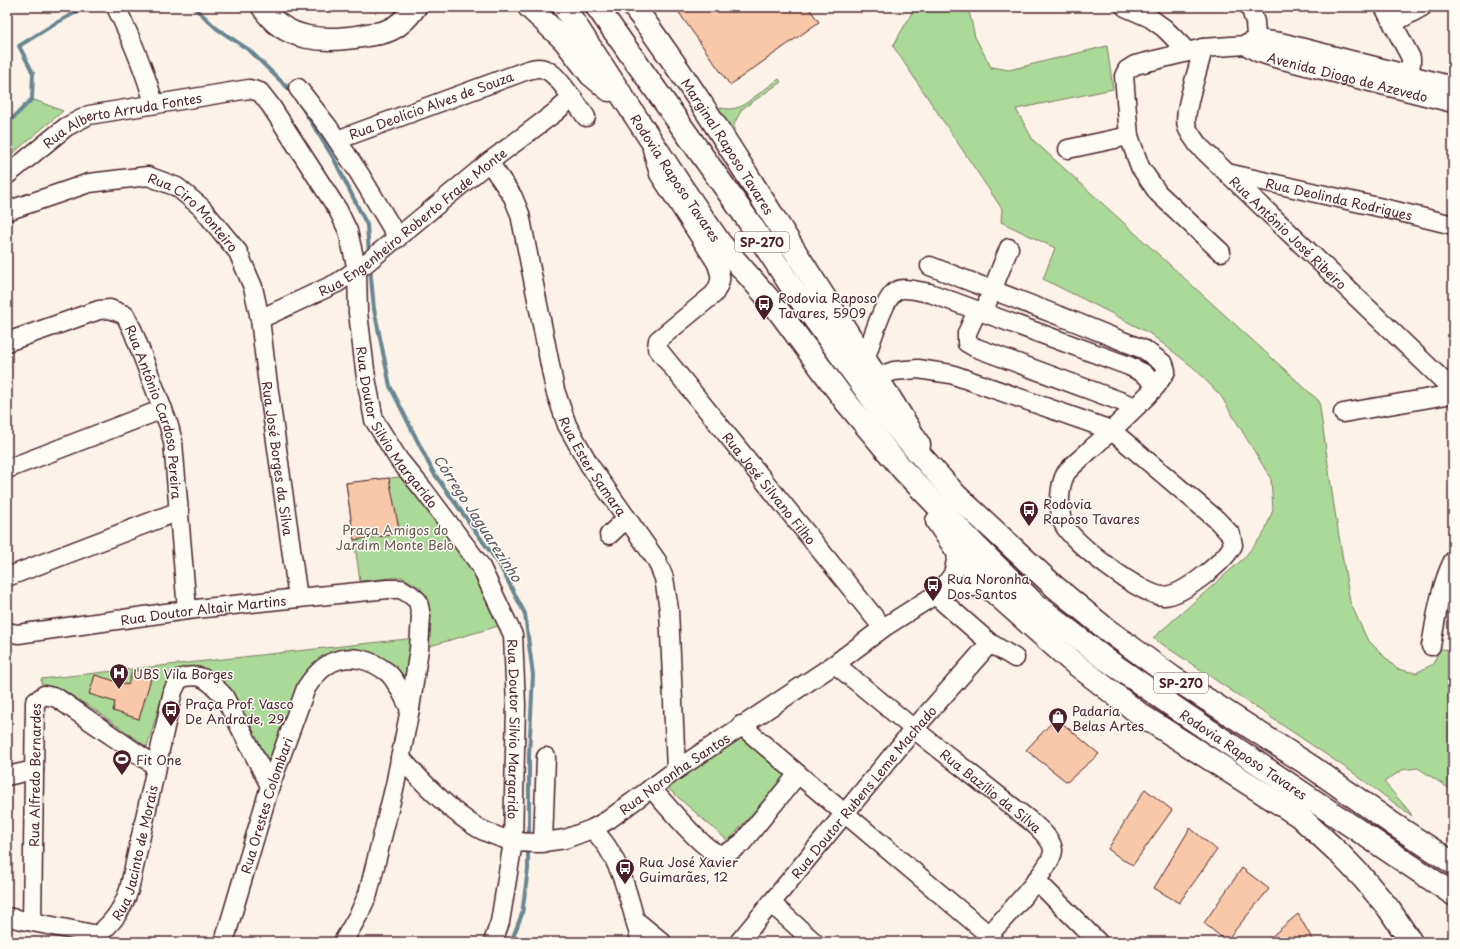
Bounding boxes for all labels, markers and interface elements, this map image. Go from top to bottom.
street label: Avenida Diogo de Azevedo [1265,47,1430,106]
street label: Rua Deolício Alves de Souza [346,66,517,144]
street label: Marginal Raposo Tavares [677,74,779,218]
street label: Rua Alberto Arruda Fontes [38,87,203,152]
street label: Rodovia Raposo Tavares [627,110,726,245]
street label: Rua Engenheiro Roberto Frade Monte [315,143,510,300]
street label: Rua Ciro Monteiro [145,167,243,255]
street label: Rua Antônio José Ribeiro [1226,171,1351,293]
street label: Rua Deolinda Rodrigues [1264,173,1414,224]
road number: SP-270 [735,232,789,252]
place label: Rodovia Raposo Tavares, 5909 [778,288,877,322]
bus stop icon: Rodovia Raposo Tavares, 5909 [753,293,775,321]
street label: Rua Antônio Cardoso Pereira [122,321,187,501]
street label: Rua Doutor Silvio Margarido [353,345,443,511]
street label: Rua José Borges da Silva [258,380,299,537]
street label: Rua Ester Samara [555,414,632,520]
street label: Rua José Silvano Filho [719,428,821,548]
water label: Córrego Jaguarezinho [429,450,528,587]
place label: Rodovia Raposo Tavares [1043,494,1140,528]
bus stop icon: Rodovia Raposo Tavares [1018,499,1040,527]
park label: Praça Amigos do Jardim Monte Belo [336,520,454,554]
place label: Rua Noronha Dos Santos [947,569,1031,603]
bus stop icon: Rua Noronha Dos Santos [922,574,944,602]
street label: Rua Doutor Altair Martins [119,590,287,629]
street label: Rua Doutor Silvio Margarido [504,639,526,820]
hospital icon: UBS Vila Borges [108,662,130,690]
place label: UBS Vila Borges [133,664,233,683]
road number: SP-270 [1154,673,1208,693]
place label: Praça Prof. Vasco De Andrade, 29 [185,694,294,728]
bus stop icon: Praça Prof. Vasco De Andrade, 29 [160,699,182,727]
street label: Rua Doutor Rubens Leme Machado [786,701,940,882]
place label: Padaria Belas Artes [1072,701,1144,735]
street label: Rua Alfredo Bernardes [24,703,44,847]
street label: Rodovia Raposo Tavares [1176,704,1311,803]
shop icon: Padaria Belas Artes [1047,706,1069,734]
street label: Rua Noronha Santos [615,728,733,818]
street label: Rua Orestes Colombari [235,734,297,876]
street label: Rua Bazílio da Silva [937,744,1046,836]
sports icon: Fit One [111,748,133,776]
place label: Fit One [136,750,182,769]
street label: Rua Jacinto de Morais [107,783,161,924]
place label: Rua José Xavier Guimarães, 12 [639,852,738,886]
bus stop icon: Rua José Xavier Guimarães, 12 [614,857,636,885]

